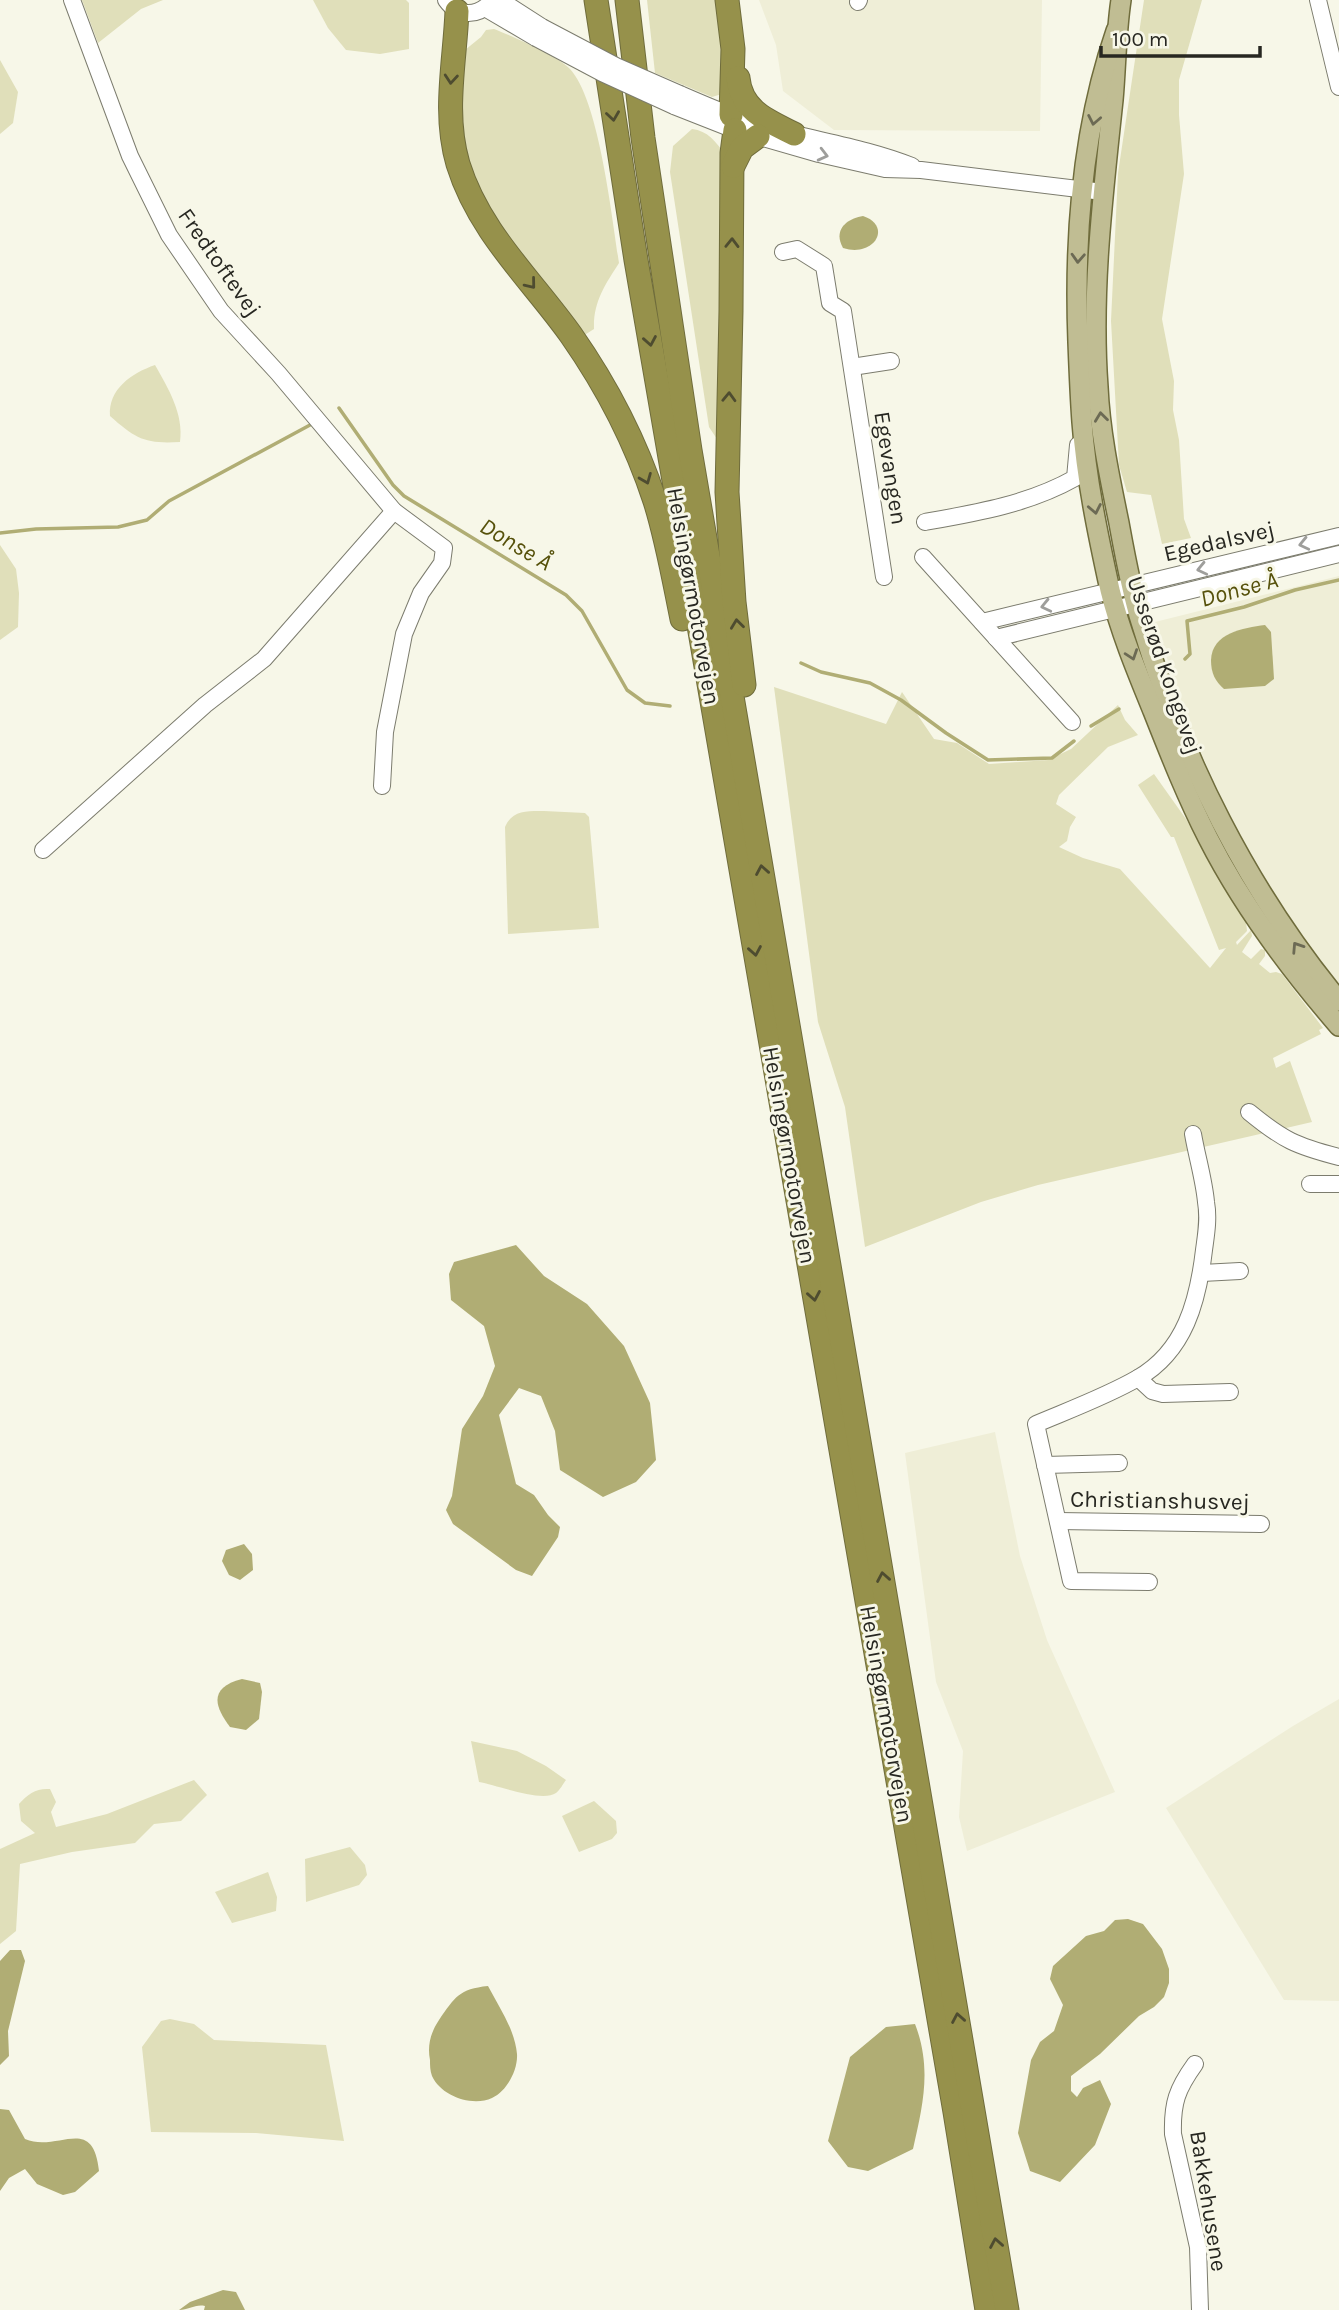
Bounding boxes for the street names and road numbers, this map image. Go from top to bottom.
street label: Fredtoftevej [172,203,267,322]
street label: Egevangen [868,409,913,527]
street label: Helsingørmotorvejen [661,485,726,707]
street label: Egedalsvej [1161,516,1277,567]
street label: Usserød Kongevej [1121,572,1208,758]
street label: Helsingørmotorvejen [757,1044,822,1266]
street label: Christianshusvej [1070,1485,1250,1516]
street label: Helsingørmotorvejen [854,1603,919,1825]
street label: Bakkehusene [1184,2129,1233,2273]

